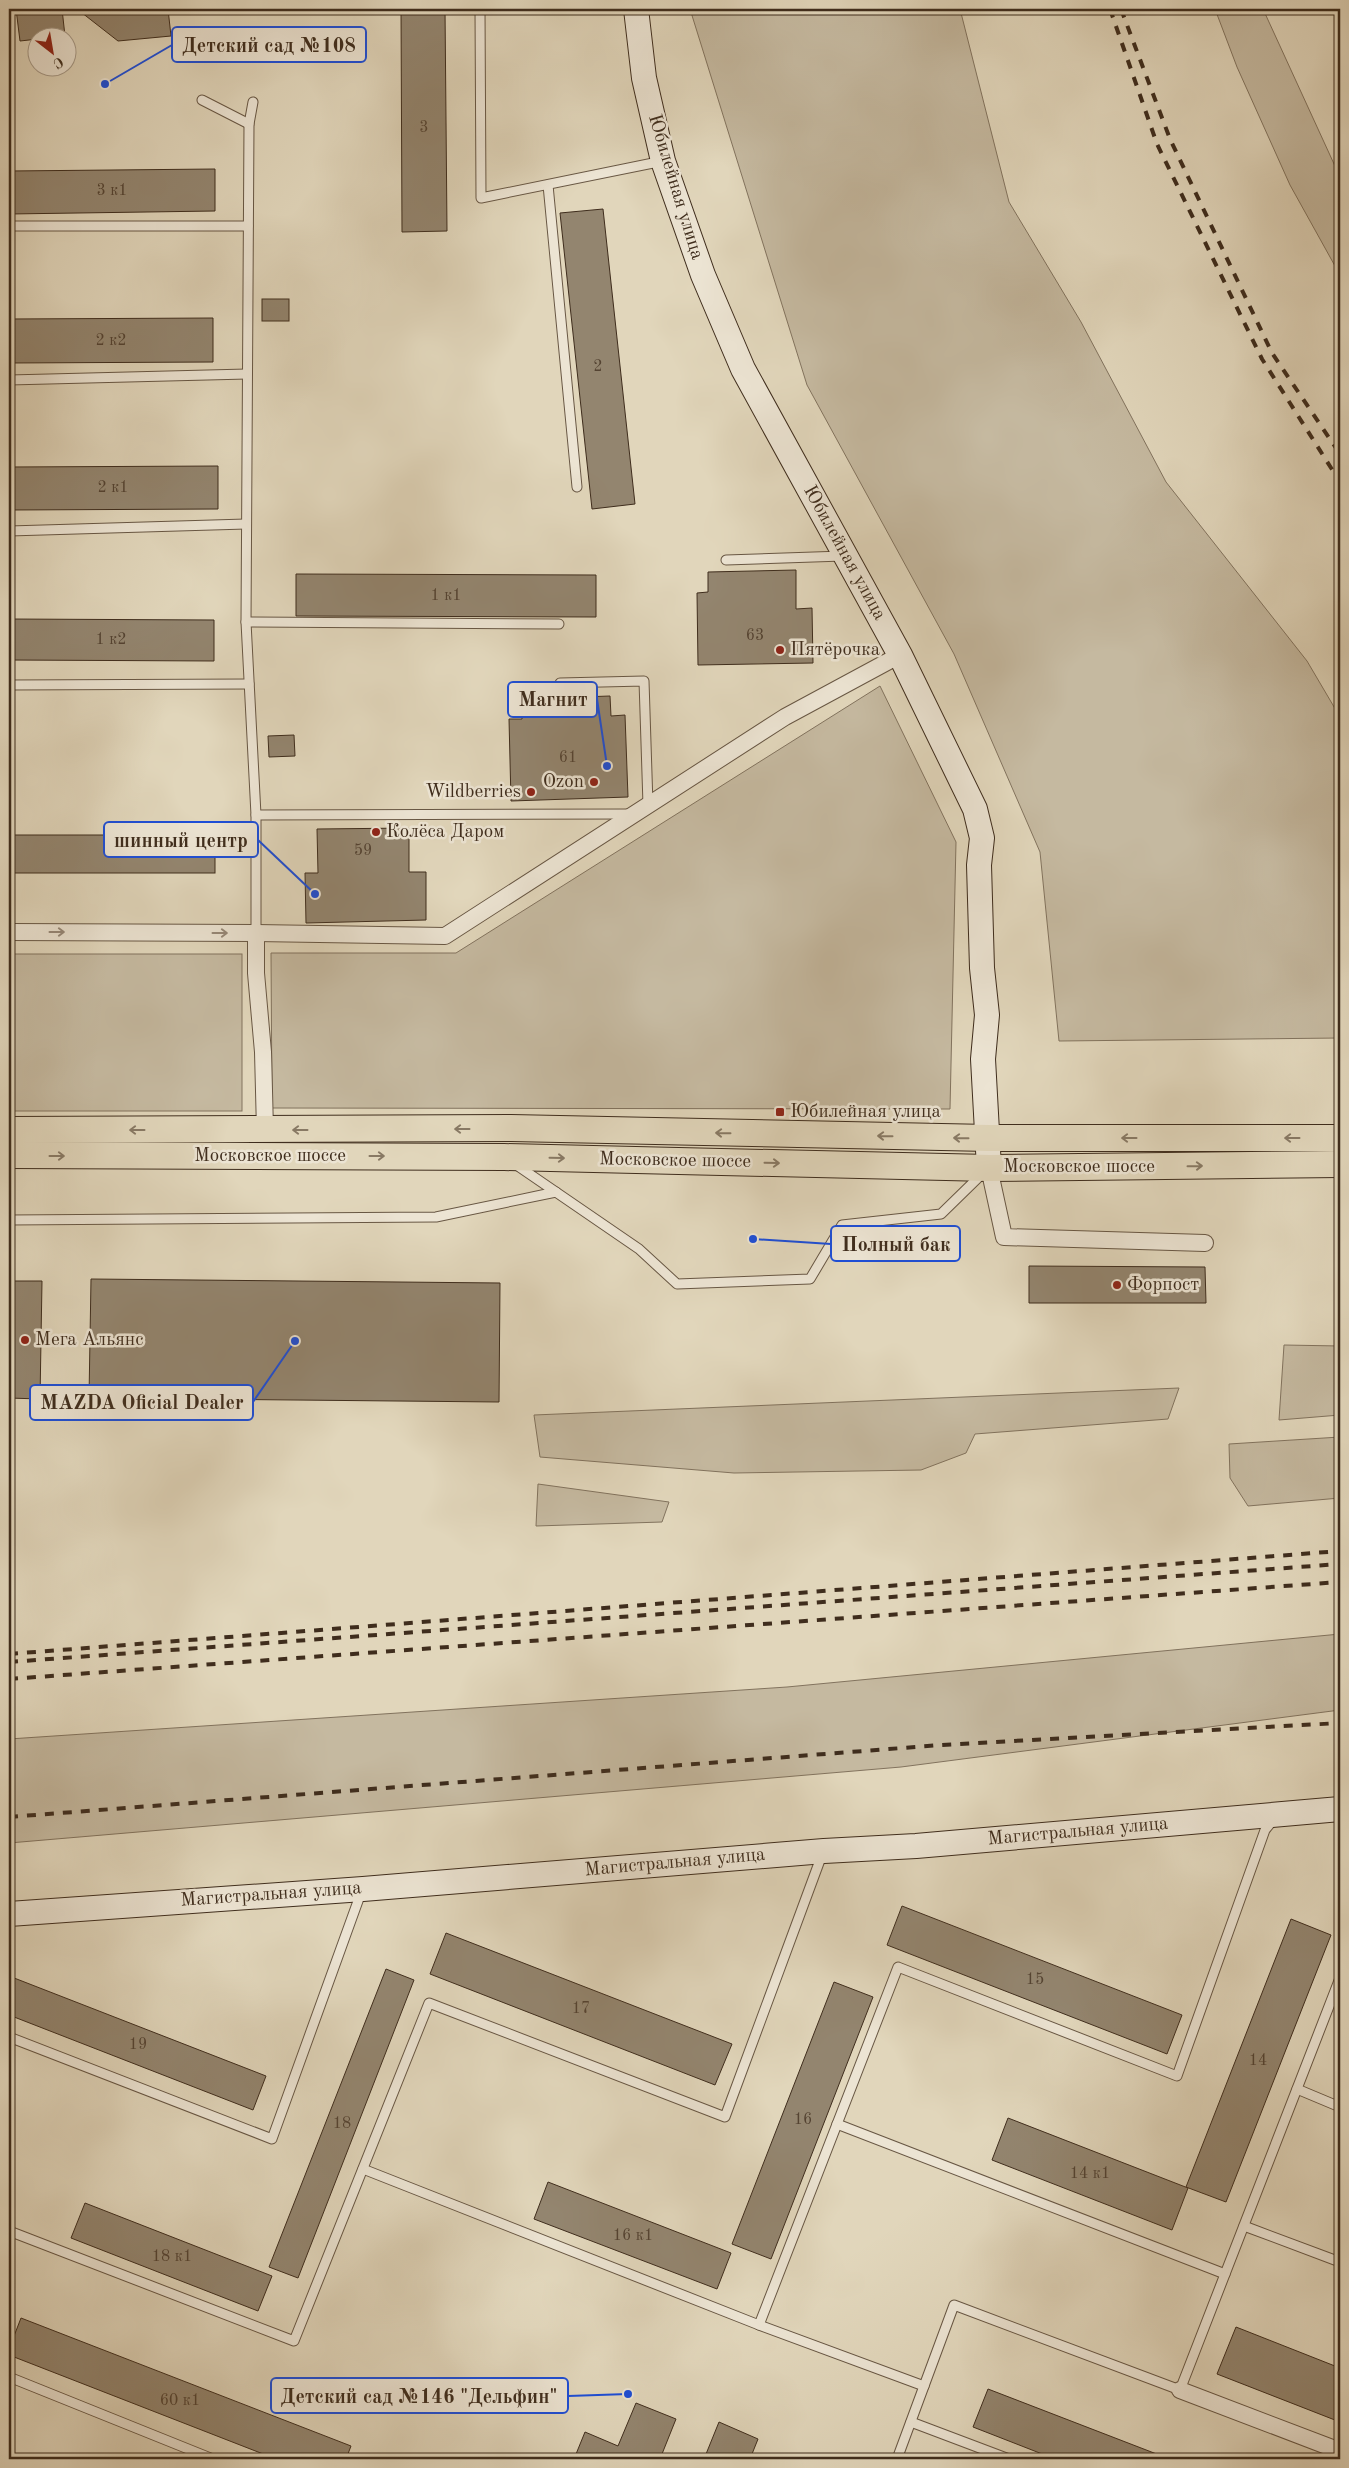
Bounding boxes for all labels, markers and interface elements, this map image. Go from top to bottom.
callout: Детский сад №108 [172,27,366,62]
north arrow [28,28,78,78]
text: Детский сад №108 [182,37,356,57]
text: С [51,54,66,71]
street label: Юбилейная улица [644,112,706,262]
house number: 3 [419,120,429,136]
house number: 3 к1 [96,183,128,199]
house number: 2 к2 [95,333,127,349]
house number: 2 [593,359,603,375]
house number: 2 к1 [97,480,129,496]
street label: Юбилейная улица [799,482,889,624]
house number: 1 к1 [430,588,462,604]
house number: 63 [746,628,764,644]
house number: 1 к2 [95,632,127,648]
place label: Пятёрочка [790,641,881,660]
marker: Пятёрочка [774,644,786,656]
callout: Магнит [508,682,597,717]
text: Магнит [518,691,588,711]
house number: 61 [559,750,577,766]
place label: Ozon [543,773,584,792]
marker: Ozon [588,776,600,788]
place label: Wildberries [425,783,521,802]
marker: Wildberries [525,786,537,798]
callout: шинный центр [104,822,258,857]
place label: Колёса Даром [386,823,504,842]
marker: Колёса Даром [370,826,382,838]
text: шинный центр [114,832,248,852]
house number: 59 [354,843,372,859]
one-way arrow [49,927,65,937]
one-way arrow [212,928,228,938]
place label: Юбилейная улица [790,1103,941,1122]
marker: Юбилейная улица [774,1106,786,1118]
one-way arrow [454,1124,470,1134]
one-way arrow [129,1125,146,1135]
one-way arrow [292,1125,308,1135]
one-way arrow [715,1128,731,1138]
one-way arrow [877,1132,893,1141]
one-way arrow [953,1133,970,1143]
one-way arrow [1121,1133,1138,1143]
one-way arrow [1284,1133,1300,1143]
street label: Московское шоссе [194,1147,346,1166]
street label: Московское шоссе [599,1150,751,1172]
one-way arrow [49,1151,65,1161]
one-way arrow [369,1151,385,1161]
one-way arrow [549,1153,565,1163]
one-way arrow [764,1158,780,1168]
street label: Московское шоссе [1003,1158,1155,1177]
one-way arrow [1186,1161,1203,1171]
callout: Полный бак [831,1226,960,1261]
text: Полный бак [841,1236,951,1256]
place label: Форпост [1127,1276,1199,1295]
marker: Форпост [1111,1279,1123,1291]
place label: Мега Альянс [35,1331,144,1350]
marker: Мега Альянс [19,1334,31,1346]
callout: MAZDA Oficial Dealer [30,1385,253,1420]
text: MAZDA Oficial Dealer [40,1394,244,1414]
street label: Магистральная улица [987,1815,1170,1849]
street label: Магистральная улица [584,1846,767,1880]
street label: Магистральная улица [180,1879,363,1911]
house number: 15 [1026,1972,1044,1988]
house number: 17 [572,2001,590,2017]
house number: 19 [129,2037,147,2053]
house number: 14 [1249,2053,1267,2069]
house number: 16 [794,2112,812,2128]
house number: 18 [333,2116,351,2132]
house number: 14 к1 [1070,2166,1110,2182]
house number: 16 к1 [613,2228,653,2244]
house number: 18 к1 [152,2249,192,2265]
callout: Детский сад №146 "Дельфин" [271,2378,568,2413]
text: Детский сад №146 "Дельфин" [281,2388,557,2408]
house number: 60 к1 [160,2393,200,2409]

